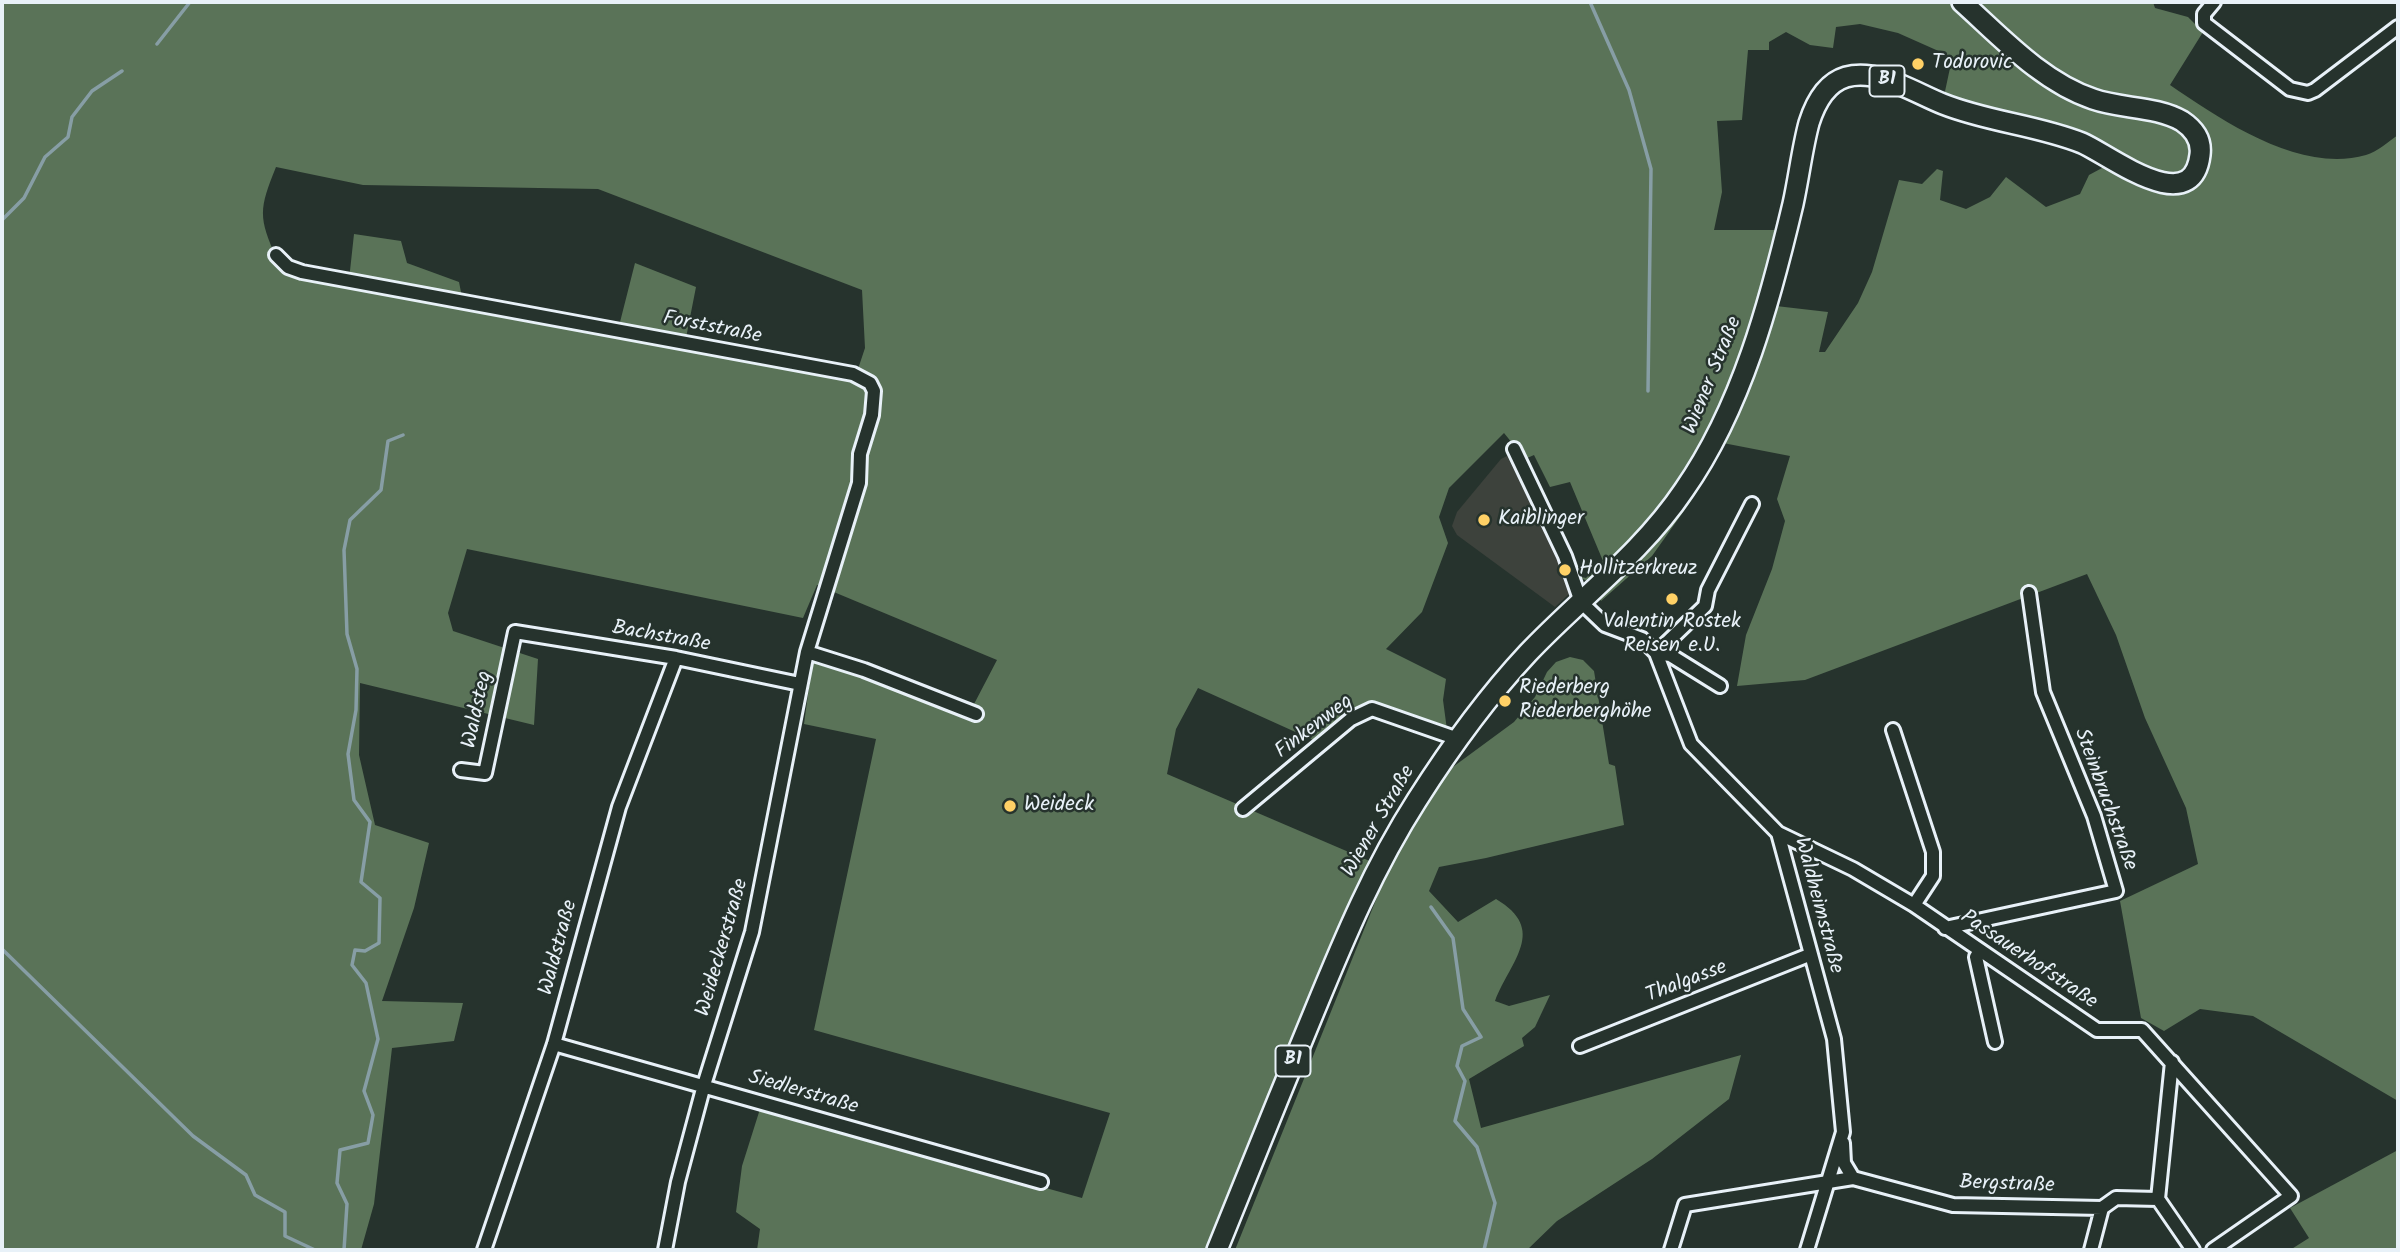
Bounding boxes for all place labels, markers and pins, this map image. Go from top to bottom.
place label: Todorovic [1932,51,2012,77]
marker: Todorovic [1910,56,1926,72]
place label: Kaiblinger [1498,507,1584,533]
marker: Kaiblinger [1476,512,1492,528]
place label: Hollitzerkreuz [1579,557,1697,583]
marker: Hollitzerkreuz [1557,562,1573,578]
marker: Valentin Rostek Reisen e.U. [1664,591,1680,607]
place label: Valentin Rostek Reisen e.U. [1603,610,1741,660]
place label: Riederberg Riederberghöhe [1519,676,1651,726]
marker: Riederberg Riederberghöhe [1497,693,1513,709]
place label: Weideck [1024,793,1094,819]
marker: Weideck [1002,798,1018,814]

